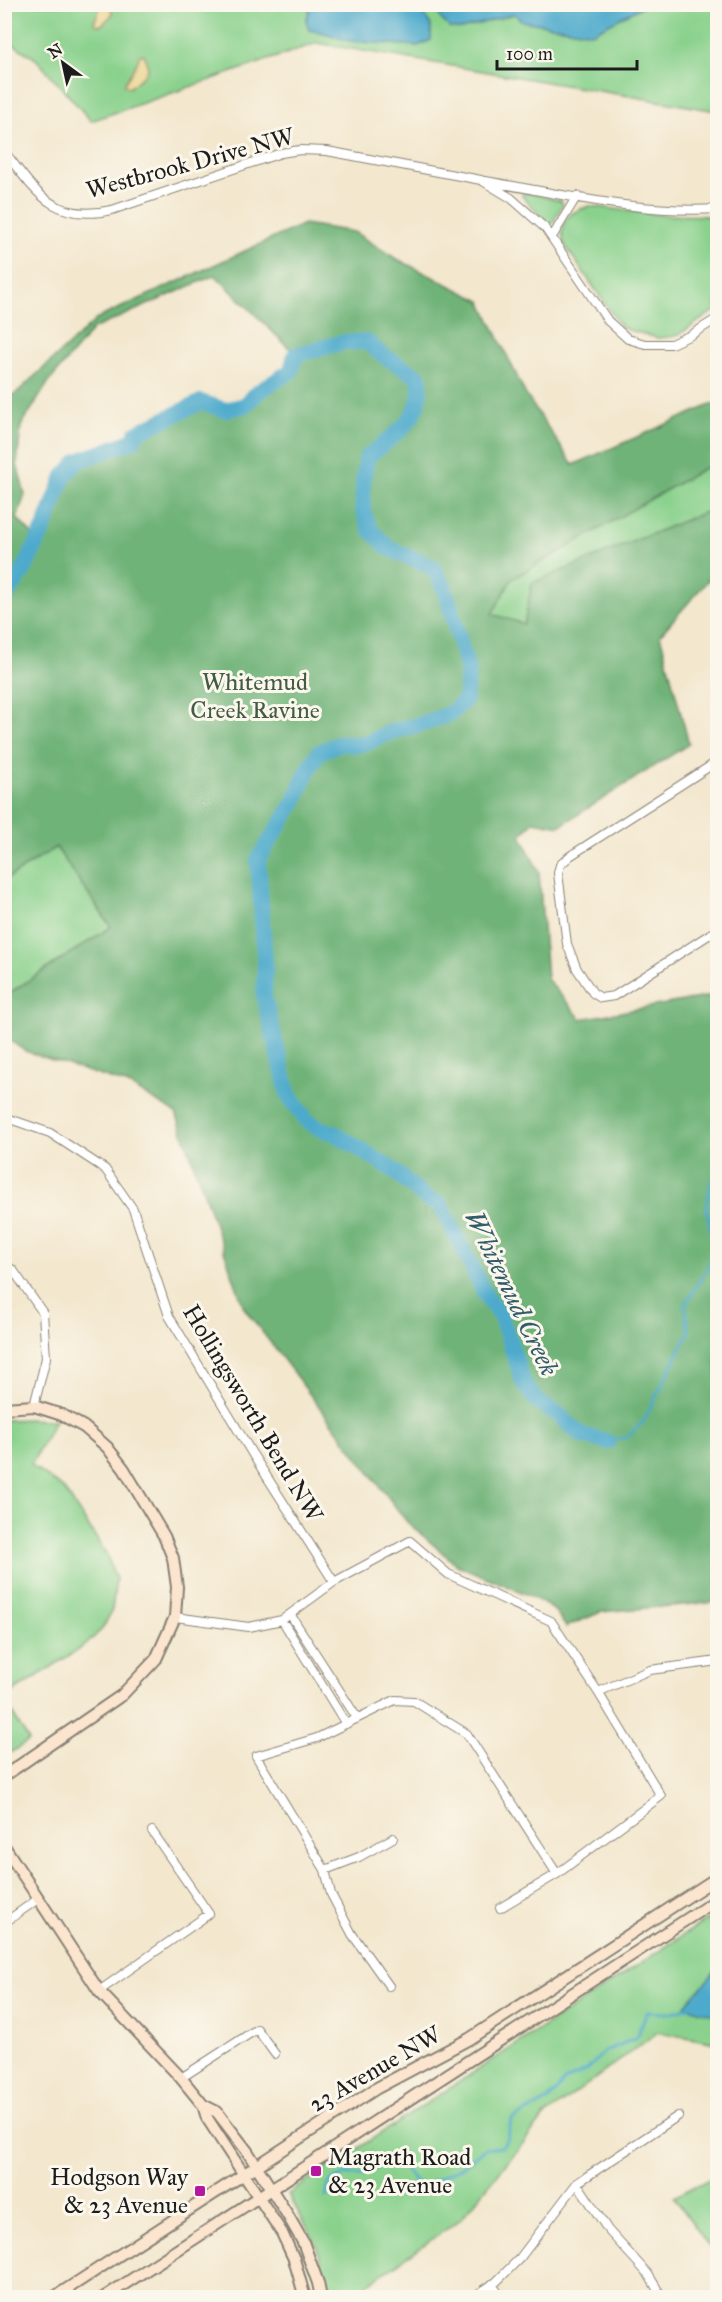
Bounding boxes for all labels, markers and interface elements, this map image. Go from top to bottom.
north arrow [33,33,93,93]
scale bar [497,33,636,71]
text: N [44,39,66,63]
text: 100 m [506,43,553,65]
street label: Westbrook Drive NW [83,121,298,205]
park label: Whitemud Creek Ravine [190,667,320,725]
water label: Whitemud Creek [458,1205,566,1381]
street label: Hollingsworth Bend NW [176,1299,330,1528]
street label: 23 Avenue NW [304,2019,447,2119]
place label: Magrath Road & 23 Avenue [328,2142,471,2200]
place label: Hodgson Way & 23 Avenue [50,2162,189,2220]
marker: Magrath Road & 23 Avenue [309,2164,323,2178]
marker: Hodgson Way & 23 Avenue [193,2184,207,2198]

